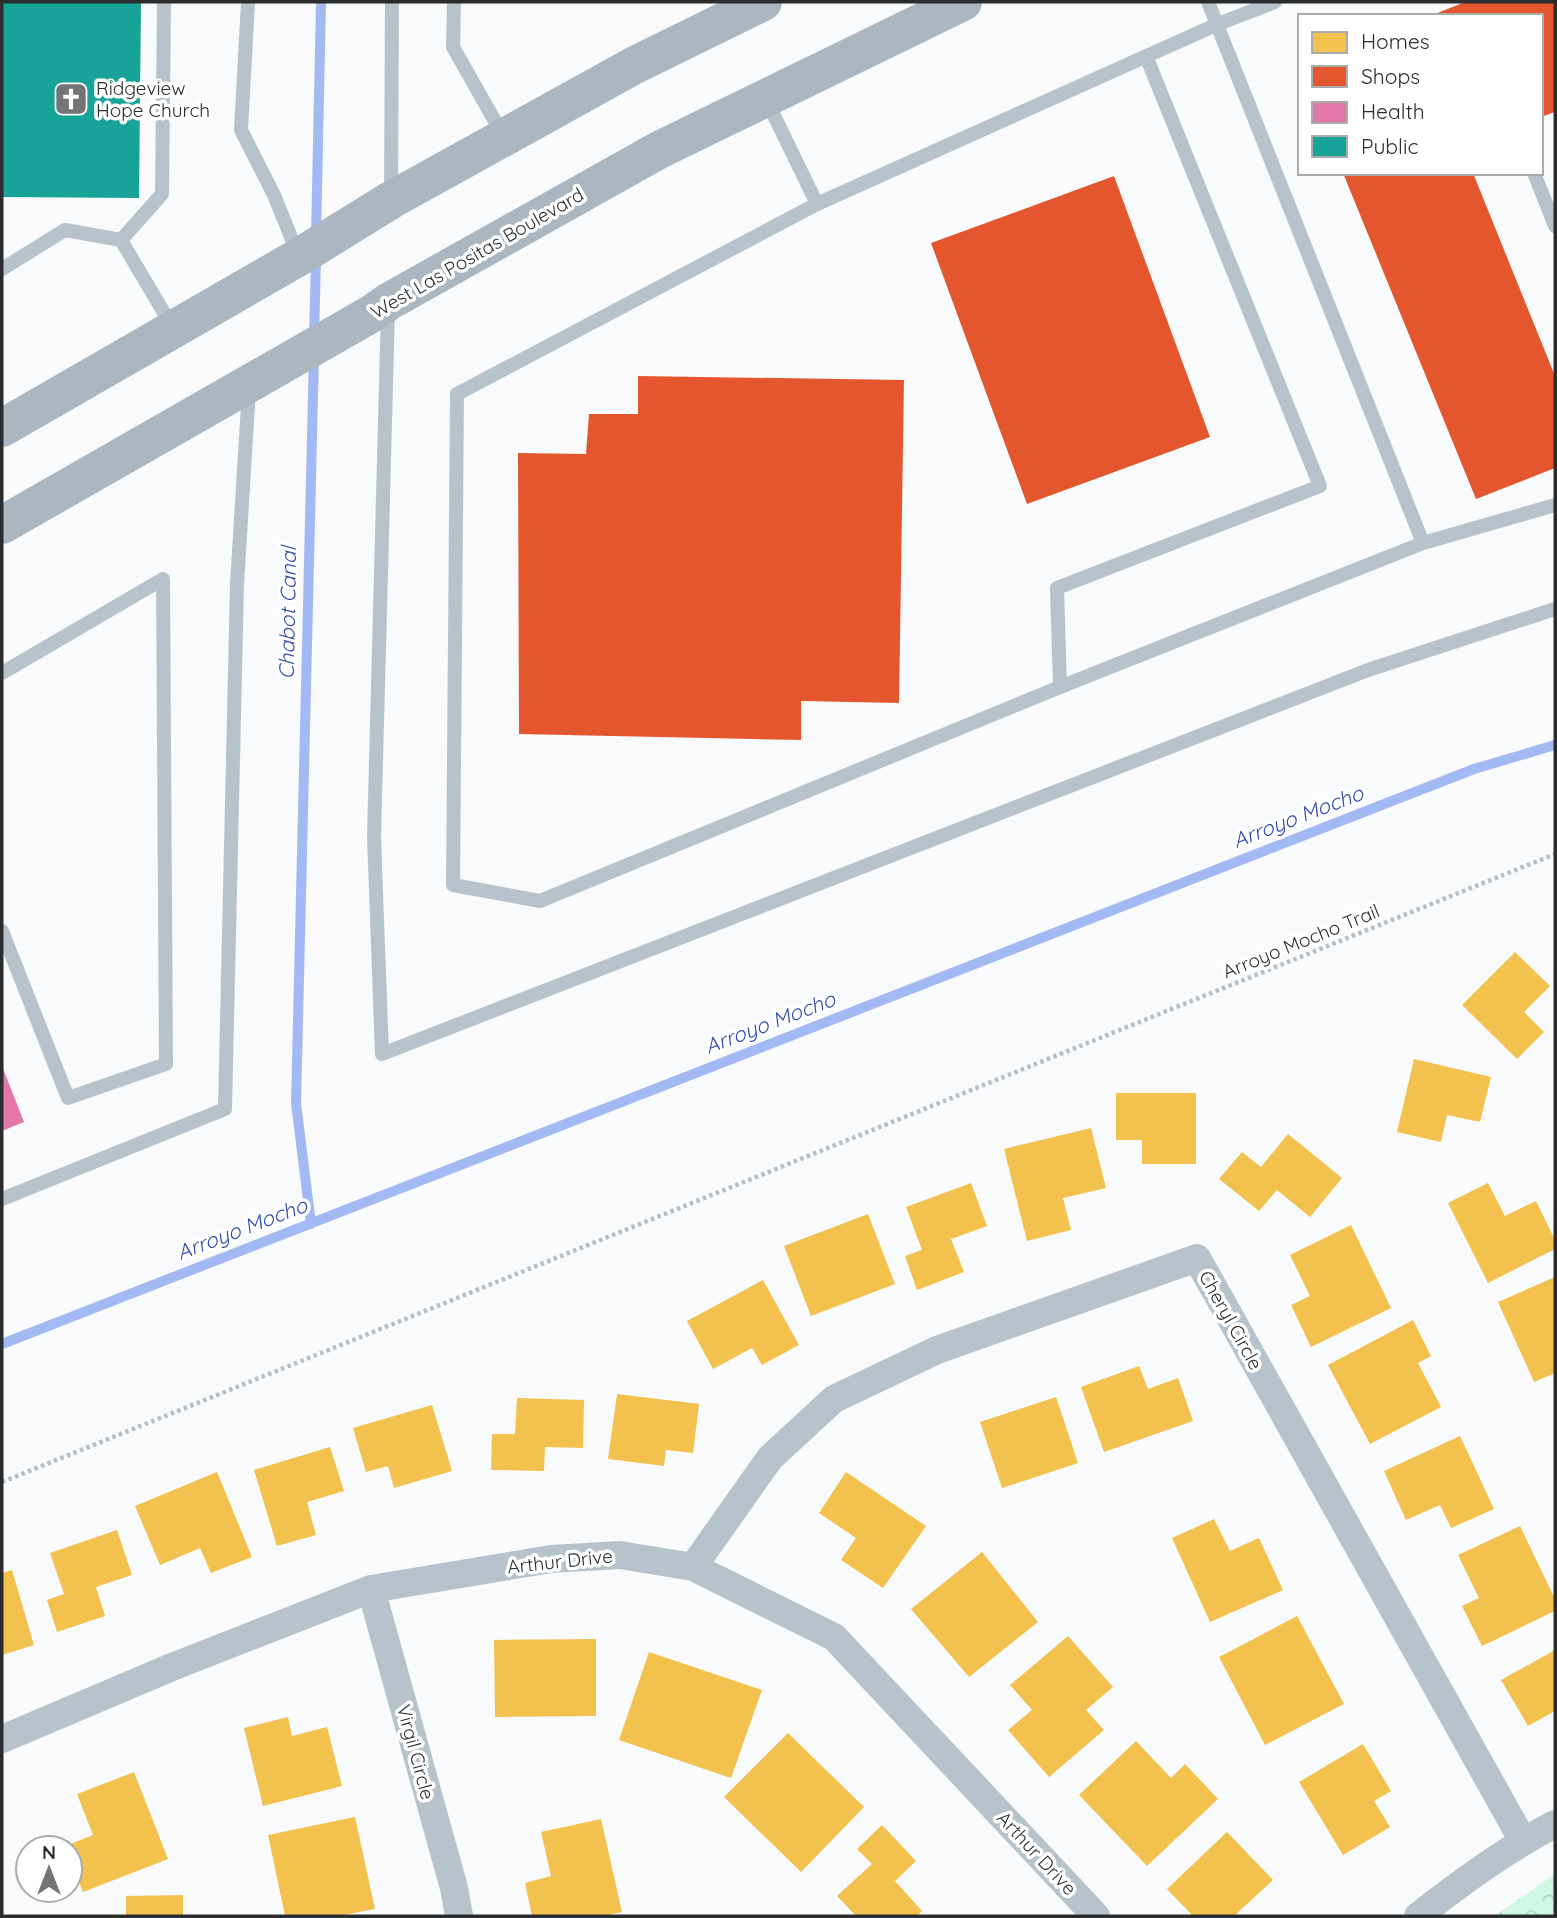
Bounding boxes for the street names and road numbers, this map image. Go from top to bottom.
street label: West Las Positas Boulevard [366,182,588,324]
street label: Arroyo Mocho Trail [1219,899,1383,983]
street label: Cheryl Circle [1194,1266,1268,1374]
street label: Arthur Drive [506,1544,614,1578]
street label: Virgil Circle [392,1702,440,1802]
street label: Arthur Drive [992,1806,1082,1900]

